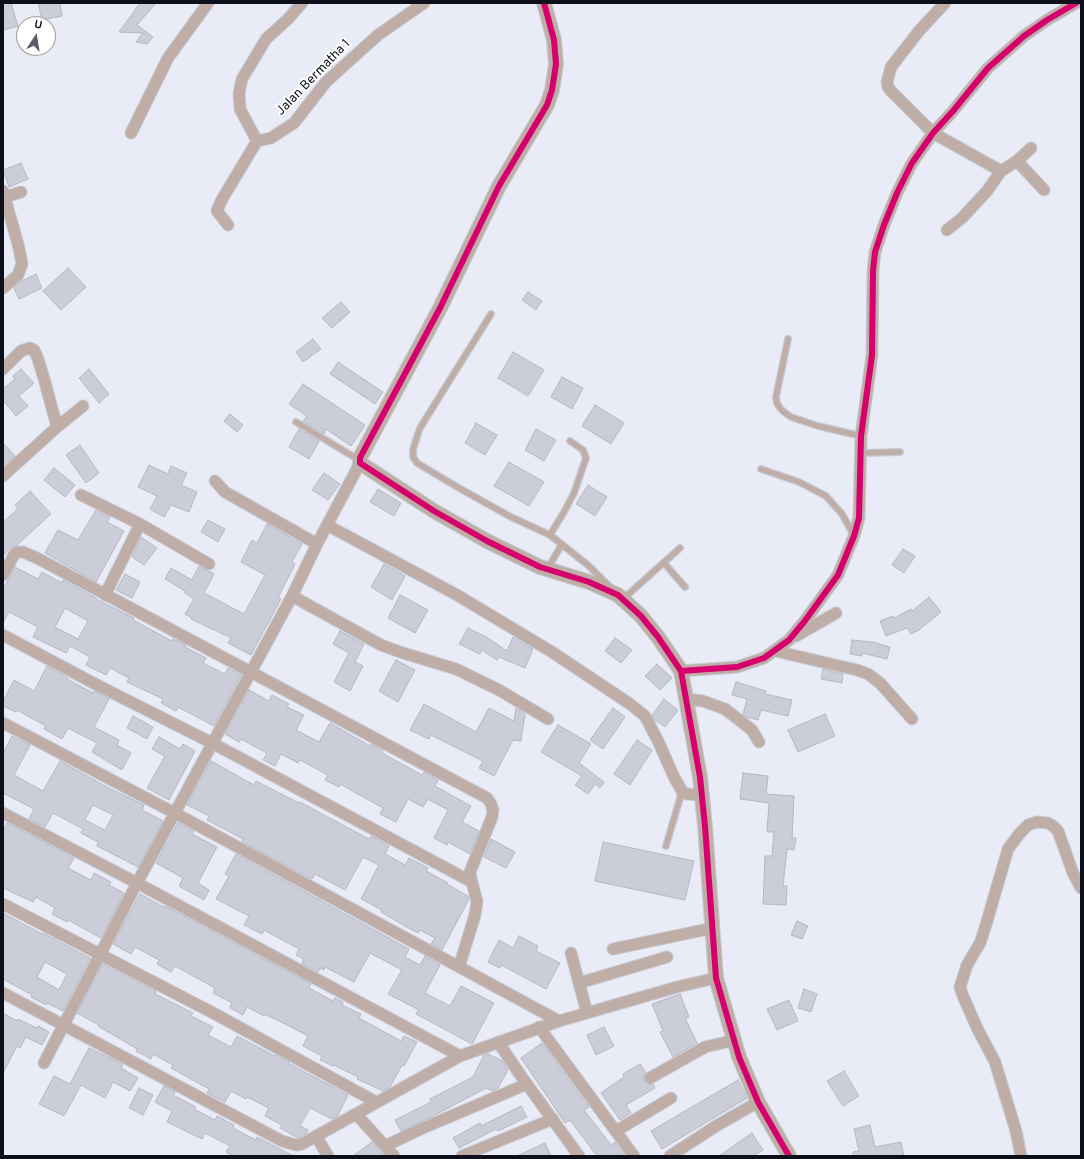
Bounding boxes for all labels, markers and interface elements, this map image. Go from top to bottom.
north arrow [16,16,56,56]
text: U [33,18,44,33]
street label: Jalan Bermatha 1 [274,37,354,119]

